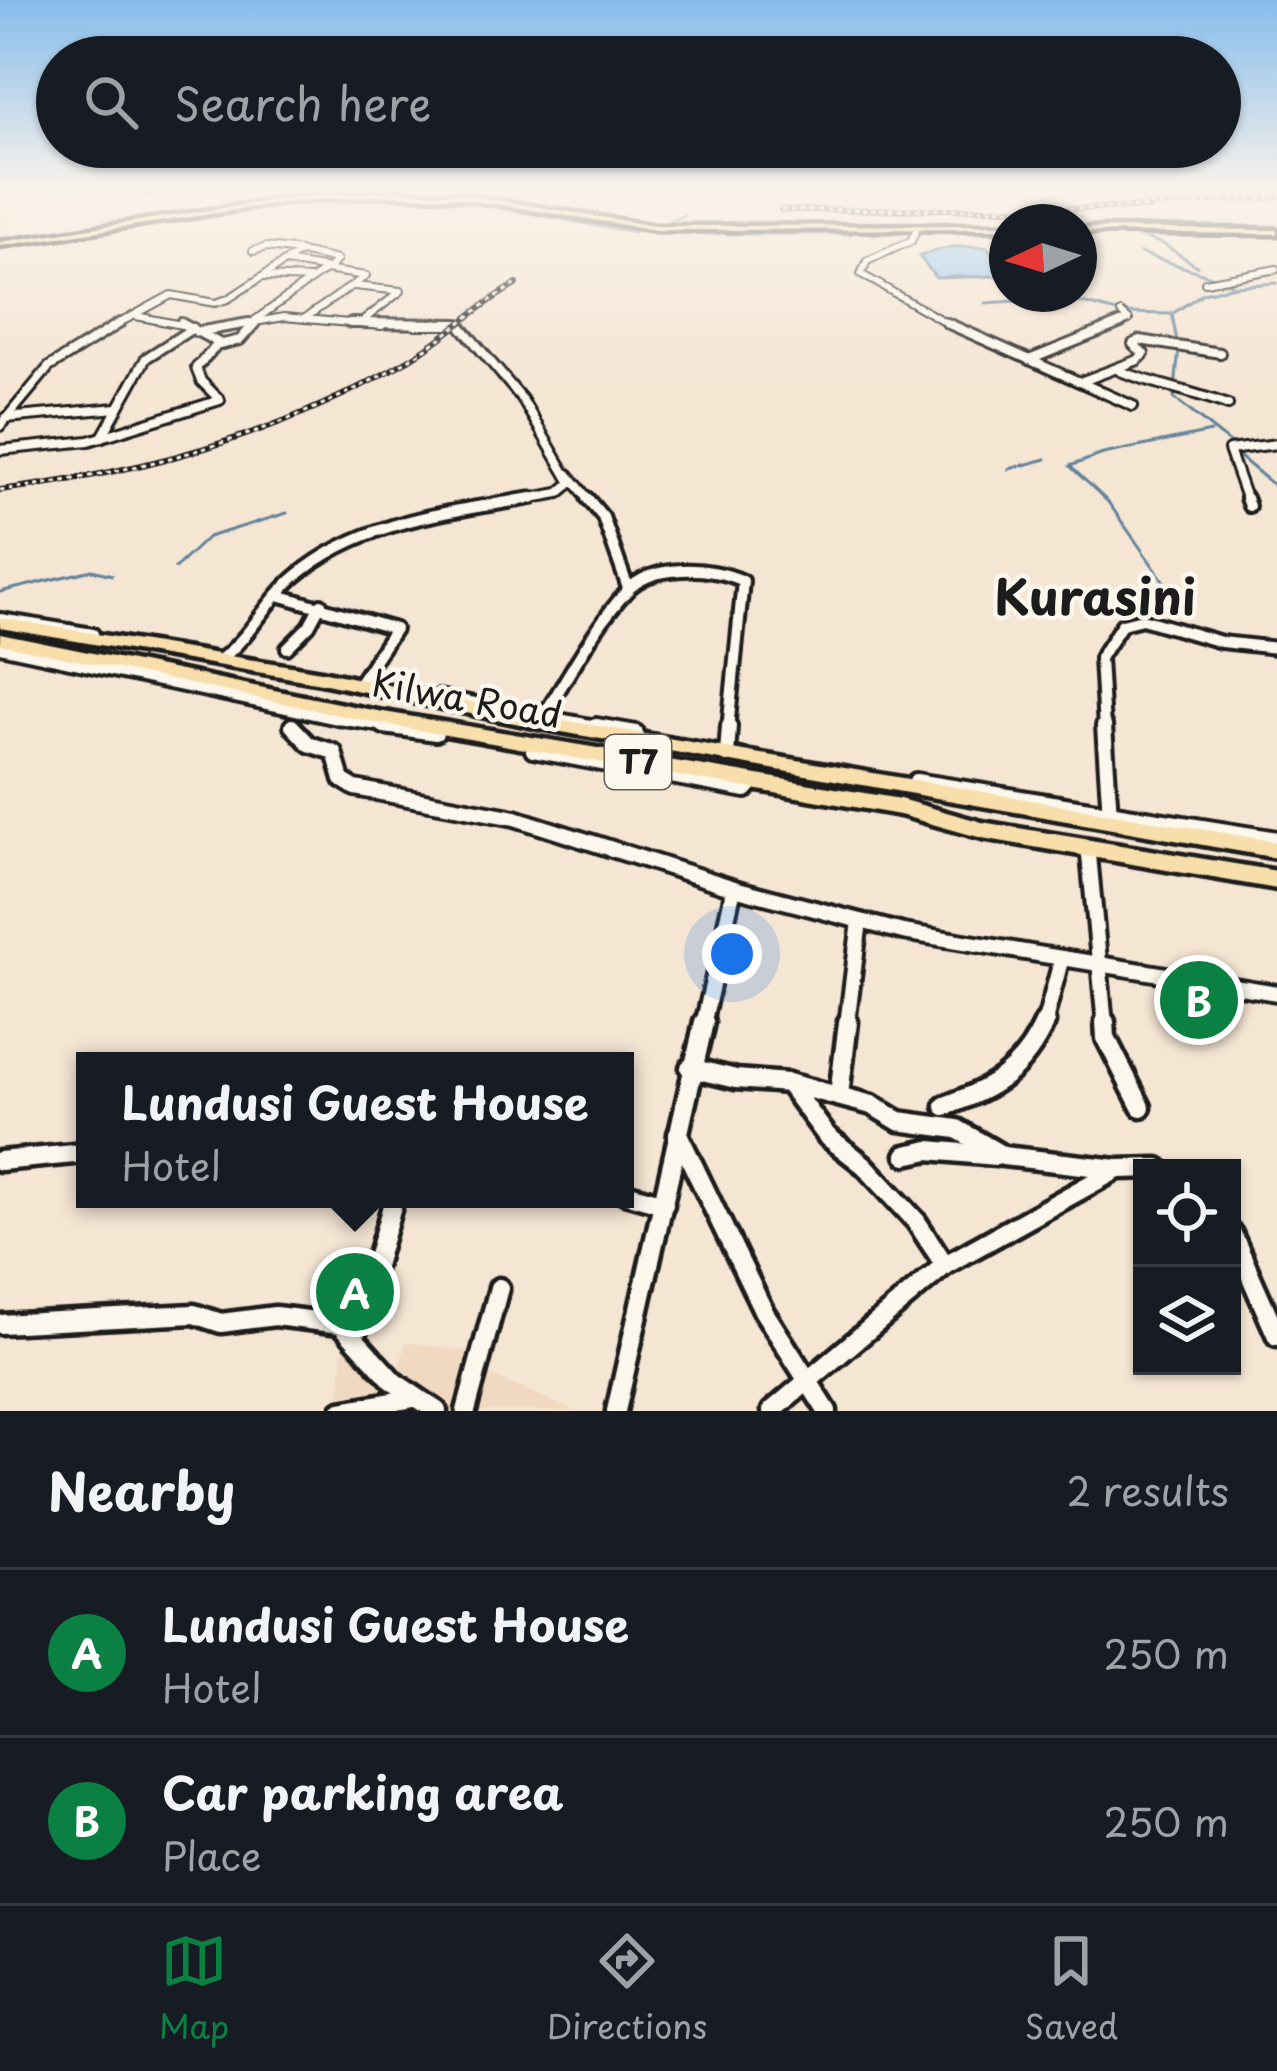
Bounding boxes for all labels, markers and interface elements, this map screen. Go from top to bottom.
search box [36,36,1241,168]
text: Search here [174,68,431,136]
icon: search [78,69,144,135]
north arrow [989,204,1097,312]
district label: Kurasini [994,559,1196,631]
street label: Kilwa Road [368,654,566,740]
road number: T7 [605,735,671,789]
your location [702,924,762,984]
pin: B [1160,955,1238,1045]
popup [76,1052,634,1208]
text: Lundusi Guest House [121,1067,589,1135]
text: Hotel [121,1135,221,1194]
map controls [1133,1159,1241,1375]
button: locate [1133,1159,1241,1267]
pin: A [316,1247,394,1337]
button: layers [1133,1267,1241,1375]
text: Nearby [48,1451,235,1528]
text: 2 results [1067,1460,1229,1519]
text: Lundusi Guest House [162,1589,629,1657]
text: A [72,1623,102,1682]
text: 250 m [1104,1623,1229,1682]
text: Hotel [162,1657,261,1716]
text: Car parking area [162,1757,564,1825]
text: B [74,1791,100,1850]
text: 250 m [1104,1791,1229,1850]
text: Place [162,1825,262,1884]
tab: Map [159,1928,229,2050]
tab: Directions [547,1928,707,2050]
tab: Saved [1025,1928,1118,2050]

